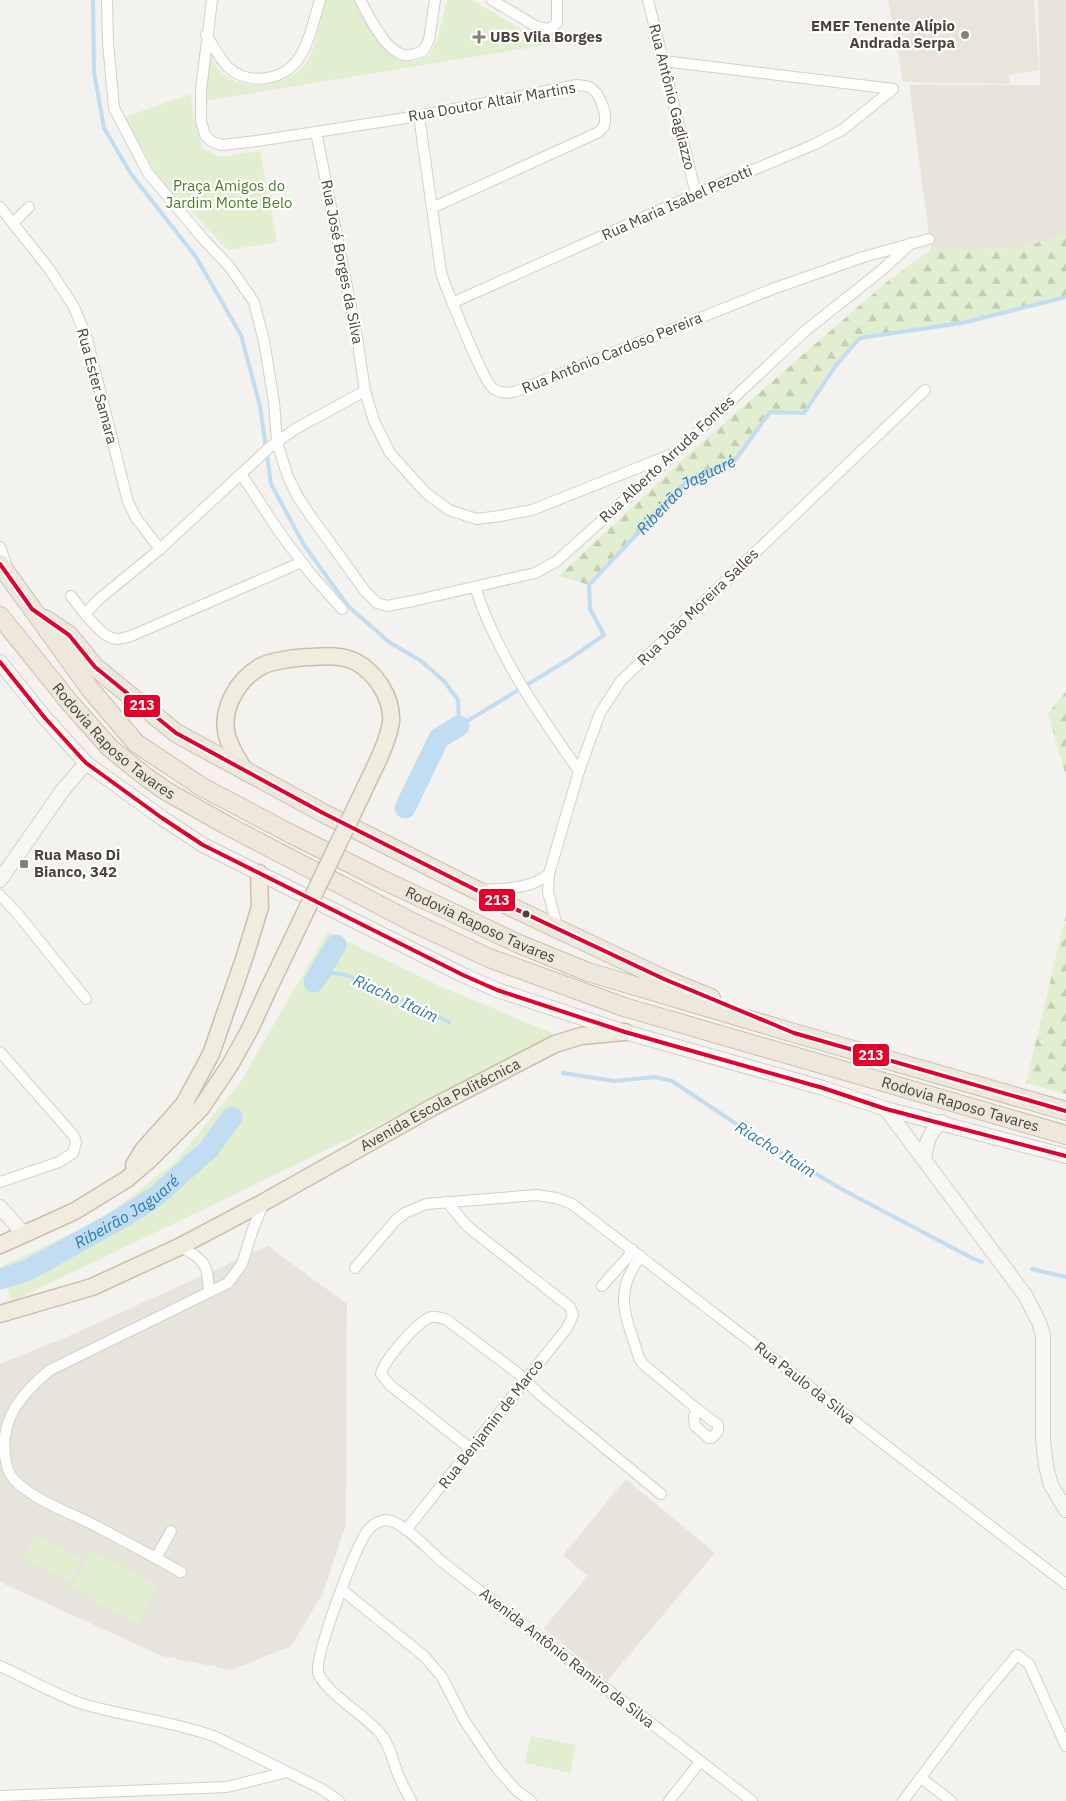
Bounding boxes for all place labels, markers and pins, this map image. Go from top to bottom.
place label: EMEF Tenente Alípio Andrada Serpa [811,16,955,52]
place label: UBS Vila Borges [490,27,603,46]
marker: EMEF Tenente Alípio Andrada Serpa [959,29,971,41]
marker: UBS Vila Borges [472,30,486,44]
place label: Rua Maso Di Bianco, 342 [34,845,120,881]
marker: Rua Maso Di Bianco, 342 [18,858,30,870]
unlabelled marker [521,909,531,919]

